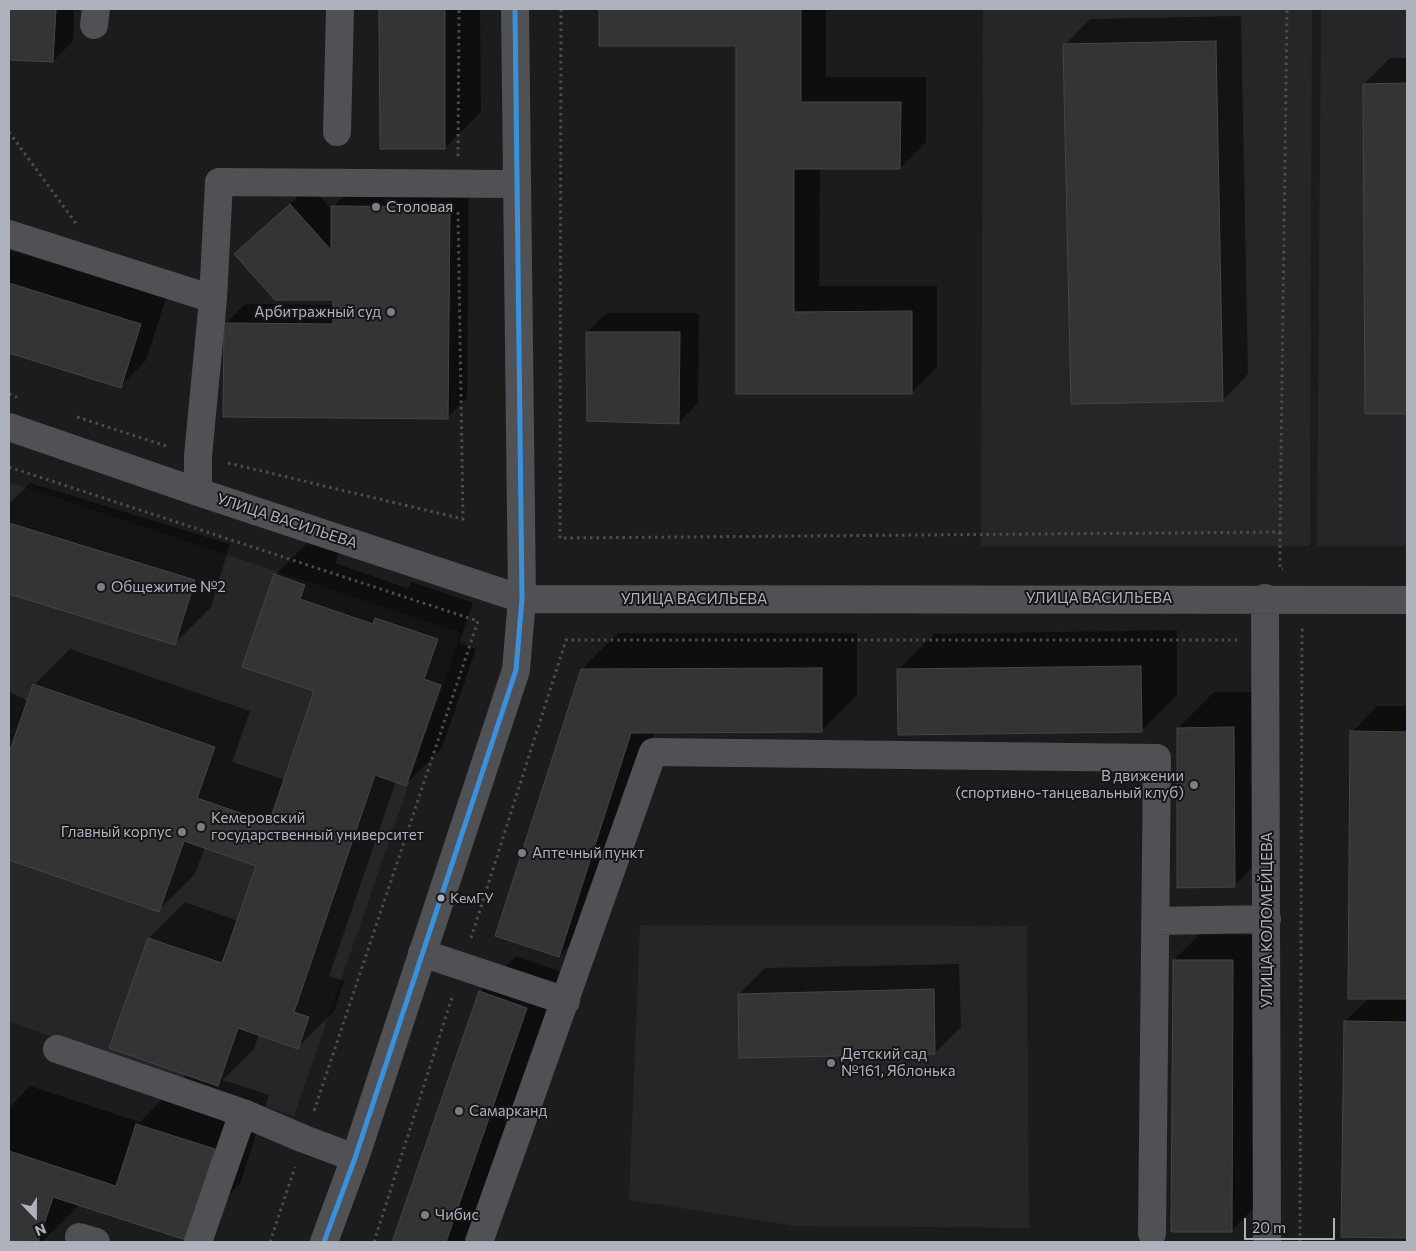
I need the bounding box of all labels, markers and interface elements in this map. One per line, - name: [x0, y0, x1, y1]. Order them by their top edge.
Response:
- place label: Столовая: [386, 198, 453, 216]
- marker: Столовая: [370, 201, 382, 213]
- place label: Арбитражный суд: [254, 303, 381, 321]
- marker: Арбитражный суд: [385, 306, 397, 318]
- street label: УЛИЦА ВАСИЛЬЕВА: [214, 490, 360, 552]
- place label: Общежитие №2: [111, 578, 226, 596]
- marker: Общежитие №2: [95, 581, 107, 593]
- street label: УЛИЦА ВАСИЛЬЕВА: [1026, 589, 1172, 607]
- street label: УЛИЦА ВАСИЛЬЕВА: [621, 590, 767, 608]
- place label: В движении (спортивно-танцевальный клуб): [955, 767, 1184, 802]
- marker: В движении (спортивно-танцевальный клуб): [1188, 779, 1200, 791]
- place label: Кемеровский государственный университет: [211, 809, 424, 844]
- marker: Кемеровский государственный университет: [195, 821, 207, 833]
- place label: Главный корпус: [61, 823, 172, 841]
- marker: Главный корпус: [176, 826, 188, 838]
- street label: УЛИЦА КОЛОМЕЙЦЕВА: [1258, 832, 1276, 1008]
- place label: Аптечный пункт: [532, 844, 645, 862]
- marker: Аптечный пункт: [516, 847, 528, 859]
- place label: КемГУ: [450, 890, 494, 906]
- marker: КемГУ: [436, 893, 446, 903]
- place label: Детский сад №161, Яблонька: [841, 1045, 956, 1080]
- marker: Детский сад №161, Яблонька: [825, 1057, 837, 1069]
- place label: Самарканд: [469, 1102, 547, 1120]
- marker: Самарканд: [453, 1105, 465, 1117]
- north arrow: [10, 1191, 60, 1241]
- place label: Чибис: [435, 1206, 479, 1224]
- scale bar: [1246, 1208, 1337, 1240]
- marker: Чибис: [419, 1209, 431, 1221]
- text: 20 m: [1252, 1218, 1286, 1236]
- text: N: [33, 1221, 49, 1240]

